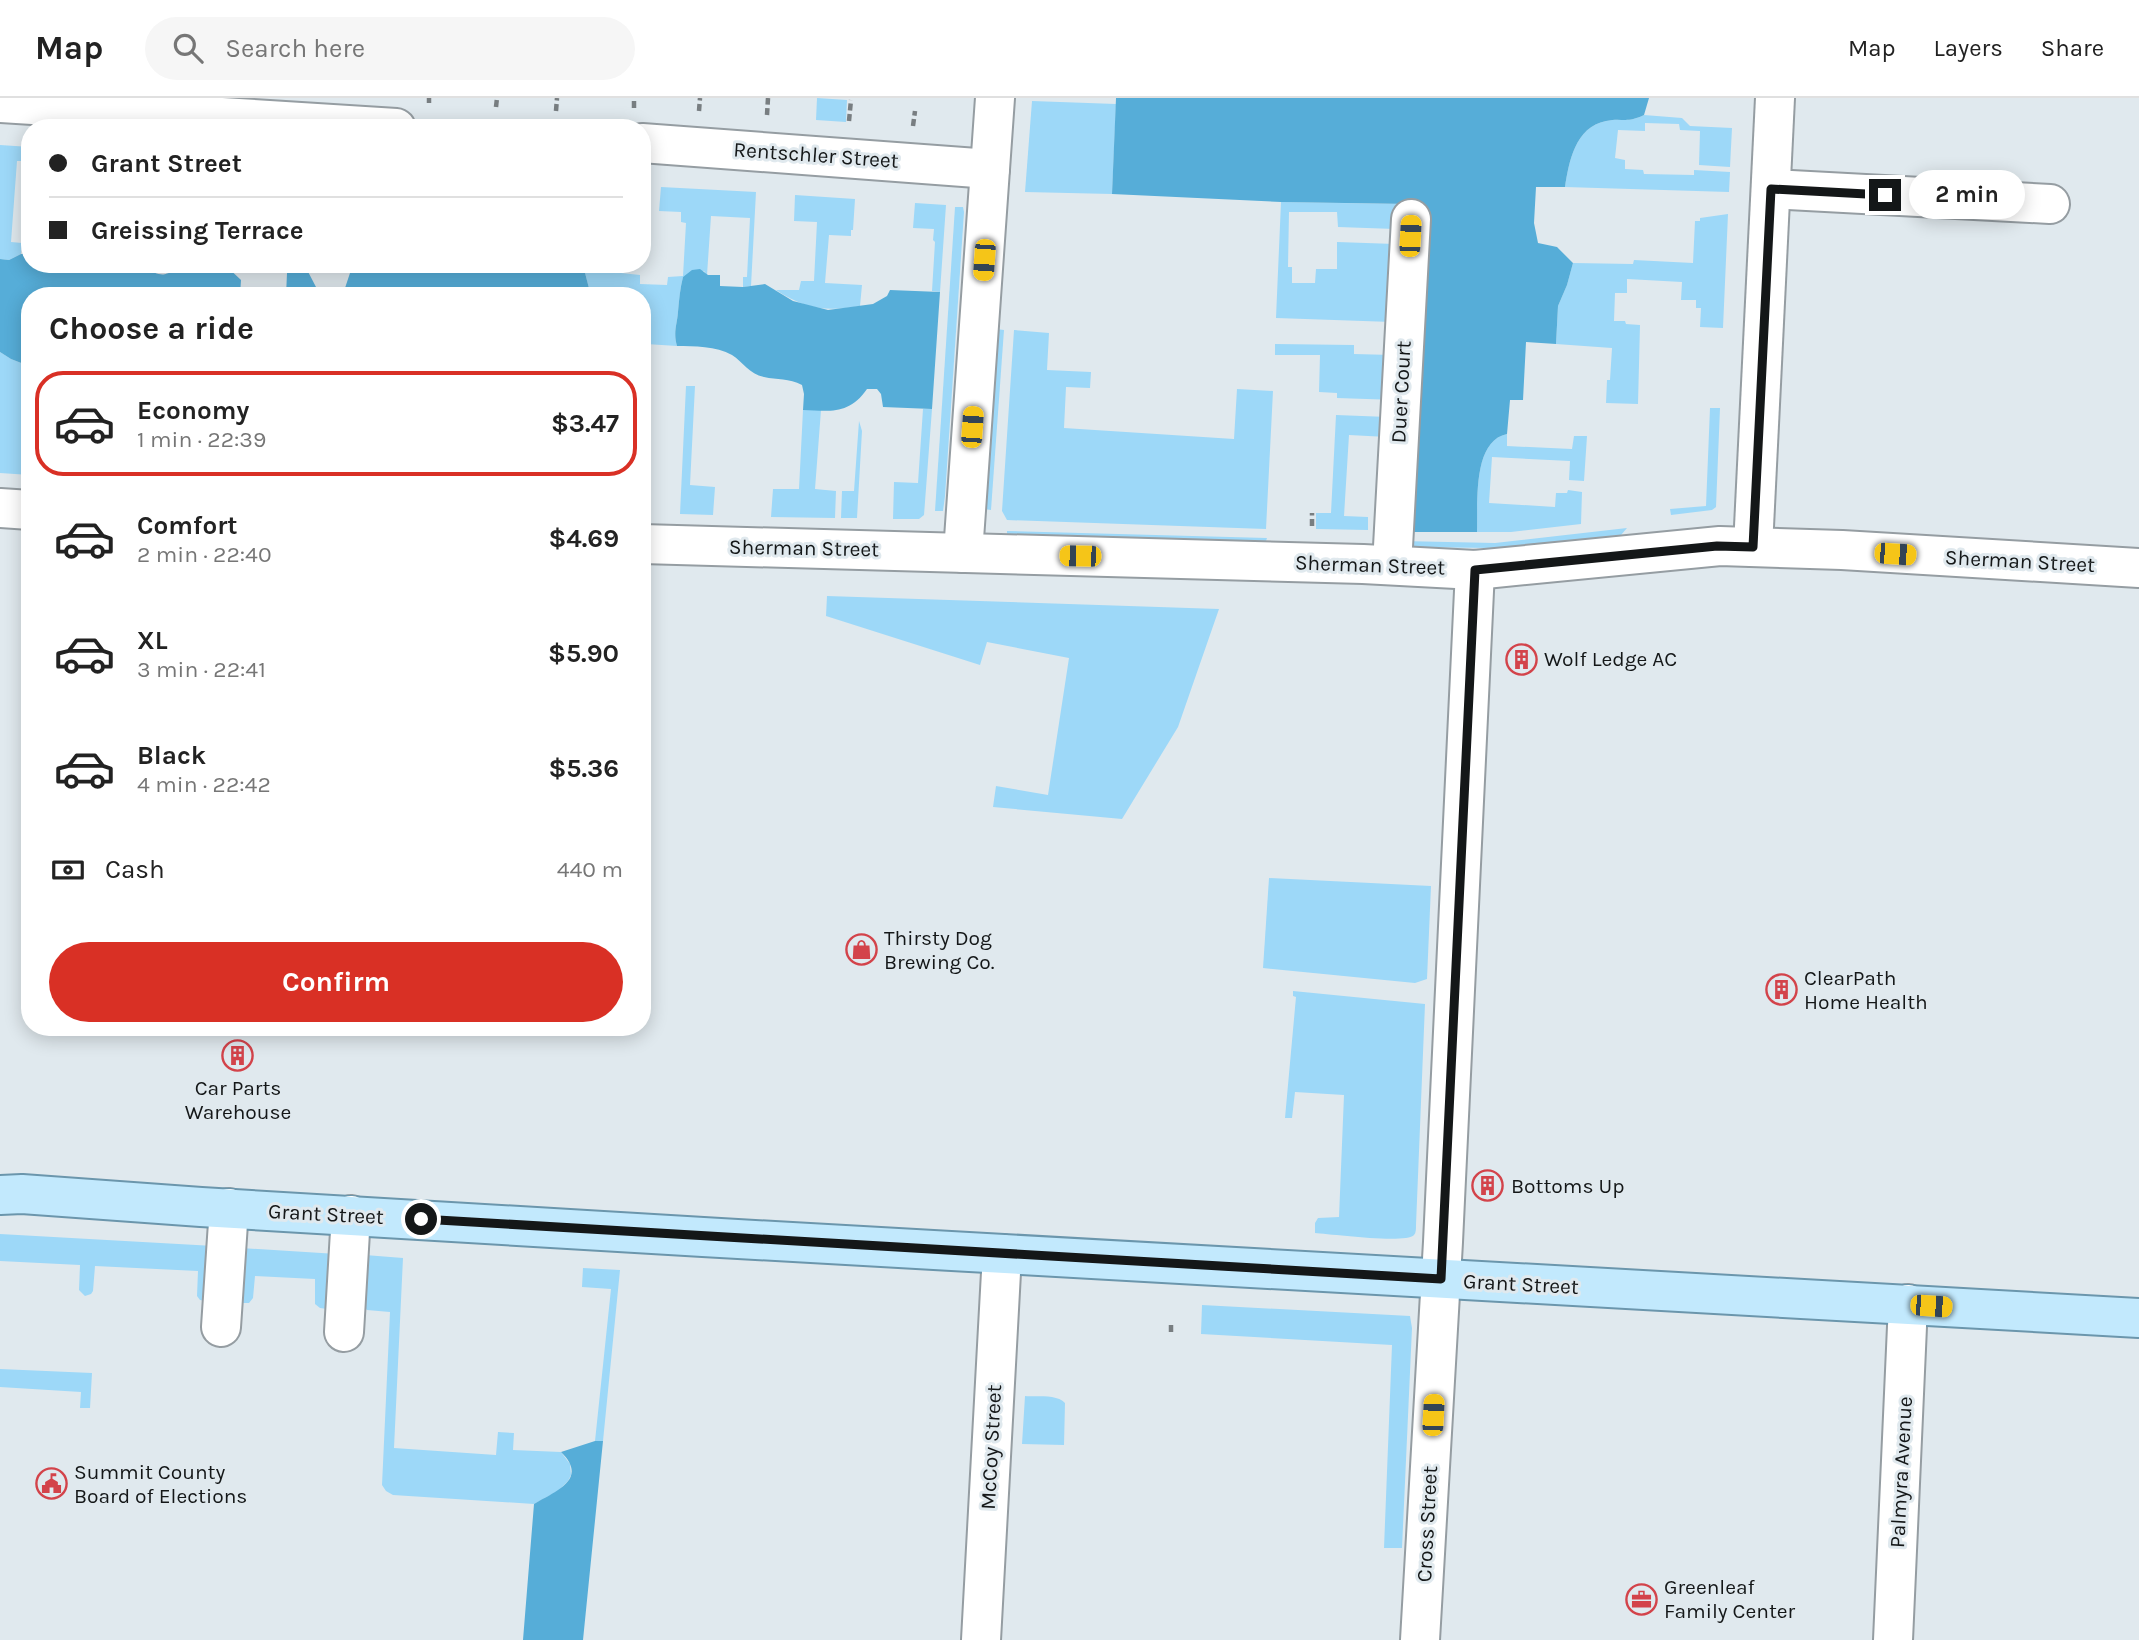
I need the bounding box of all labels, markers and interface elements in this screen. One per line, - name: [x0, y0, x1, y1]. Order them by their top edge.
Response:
- search box: [145, 17, 635, 80]
- text: Map: [35, 29, 103, 67]
- icon: search: [169, 29, 207, 67]
- text: Search here: [225, 33, 365, 64]
- text: Map: [1848, 34, 1896, 62]
- text: Layers: [1934, 34, 2003, 62]
- text: Share: [2041, 34, 2104, 62]
- street label: Rentschler Street: [733, 137, 900, 173]
- text: Grant Street: [91, 148, 242, 179]
- callout: 2 min: [1910, 170, 2025, 220]
- route end: [1869, 179, 1901, 211]
- text: 2 min: [1935, 181, 1999, 208]
- car: [1399, 214, 1422, 258]
- text: Greissing Terrace: [91, 215, 304, 246]
- car: [973, 238, 996, 282]
- text: Choose a ride: [49, 310, 254, 347]
- street label: Duer Court: [1386, 340, 1416, 444]
- icon: car: [53, 392, 116, 455]
- text: Economy: [137, 395, 249, 426]
- car: [961, 405, 984, 449]
- text: $3.47: [551, 408, 619, 439]
- text: 1 min · 22:39: [137, 426, 266, 453]
- icon: car: [53, 507, 116, 570]
- text: Comfort: [137, 510, 238, 541]
- text: $4.69: [548, 523, 619, 554]
- street label: Sherman Street: [729, 535, 879, 561]
- text: 2 min · 22:40: [137, 541, 272, 568]
- car: [1874, 542, 1917, 566]
- car: [1059, 545, 1102, 567]
- street label: Sherman Street: [1944, 545, 2096, 577]
- street label: Sherman Street: [1294, 550, 1446, 580]
- icon: car: [53, 622, 116, 685]
- text: XL: [137, 625, 168, 656]
- text: $5.90: [548, 638, 619, 669]
- building icon: Wolf Ledge AC: [1504, 642, 1538, 676]
- place label: Wolf Ledge AC: [1544, 647, 1677, 671]
- text: 3 min · 22:41: [137, 656, 266, 683]
- icon: car: [53, 737, 116, 800]
- text: Black: [137, 740, 206, 771]
- text: $5.36: [548, 753, 619, 784]
- text: 4 min · 22:42: [137, 771, 271, 798]
- icon: cash: [49, 851, 87, 889]
- text: Cash: [105, 854, 165, 885]
- text: 440 m: [557, 856, 623, 883]
- place label: Thirsty Dog Brewing Co.: [884, 926, 995, 974]
- shop icon: Thirsty Dog Brewing Co.: [844, 933, 878, 967]
- button: Confirm: [49, 942, 623, 1022]
- place label: ClearPath Home Health: [1804, 966, 1928, 1014]
- building icon: ClearPath Home Health: [1764, 973, 1798, 1007]
- building icon: Car Parts Warehouse: [221, 1039, 255, 1073]
- place label: Car Parts Warehouse: [185, 1076, 291, 1124]
- building icon: Bottoms Up: [1471, 1169, 1505, 1203]
- place label: Bottoms Up: [1511, 1174, 1624, 1198]
- street label: Grant Street: [268, 1199, 385, 1229]
- route start: [405, 1203, 437, 1235]
- street label: Grant Street: [1463, 1269, 1580, 1299]
- car: [1910, 1294, 1953, 1318]
- street label: McCoy Street: [976, 1384, 1006, 1510]
- car: [1422, 1393, 1445, 1437]
- street label: Palmyra Avenue: [1885, 1396, 1917, 1548]
- place label: Summit County Board of Elections: [74, 1460, 247, 1508]
- street label: Cross Street: [1412, 1465, 1442, 1583]
- public building icon: Summit County Board of Elections: [34, 1467, 68, 1501]
- place label: Greenleaf Family Center: [1664, 1575, 1796, 1623]
- office icon: Greenleaf Family Center: [1624, 1582, 1658, 1616]

